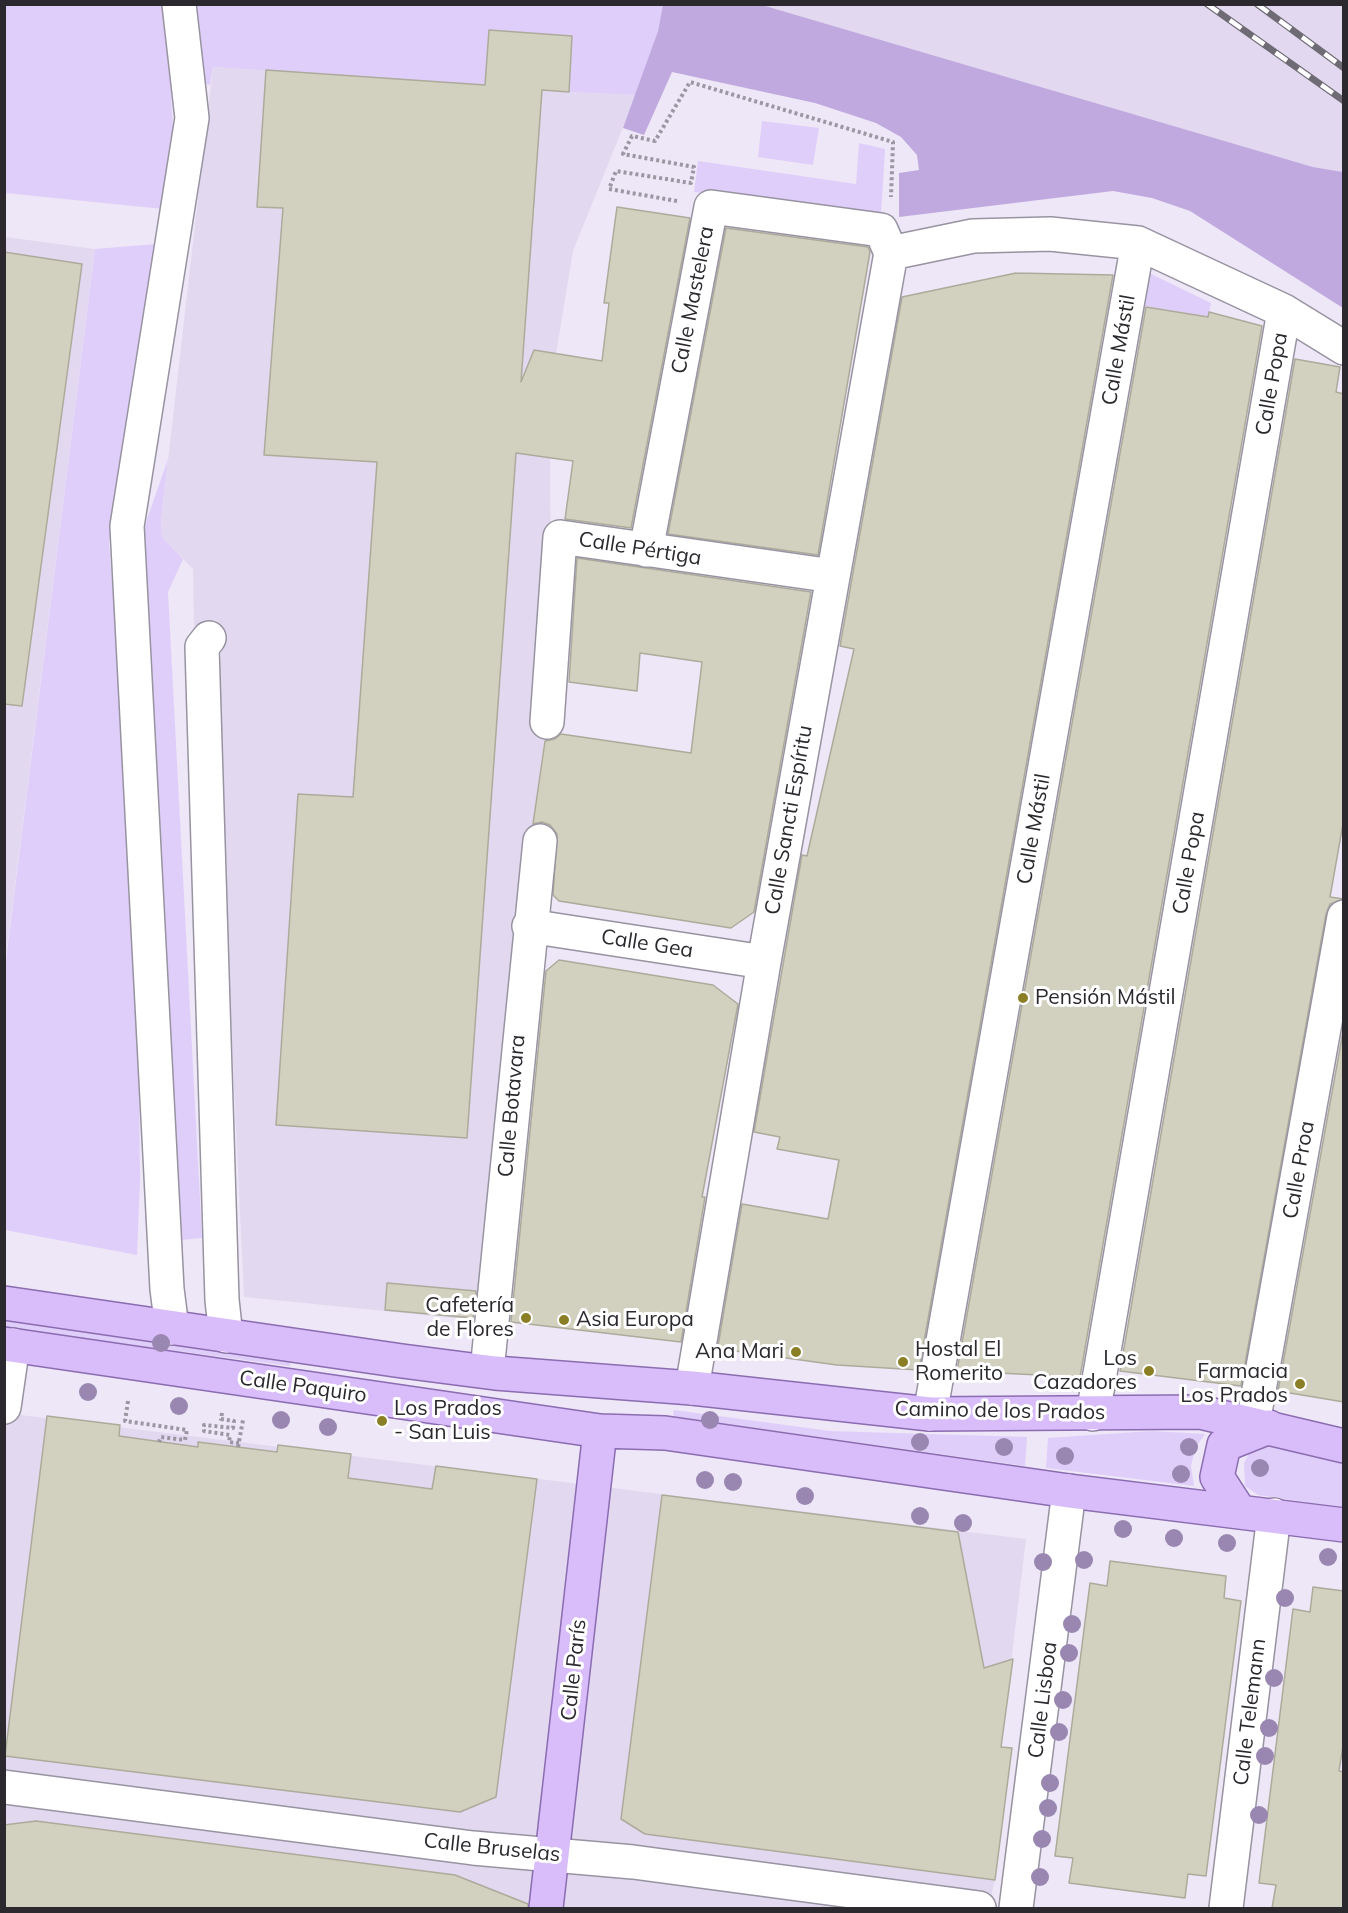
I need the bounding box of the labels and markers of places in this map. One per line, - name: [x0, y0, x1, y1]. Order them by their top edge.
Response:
- place label: Pensión Mástil: [1035, 985, 1175, 1011]
- marker: Pensión Mástil: [1016, 991, 1030, 1005]
- place label: Cafetería de Flores: [425, 1293, 514, 1343]
- place label: Asia Europa: [576, 1307, 694, 1333]
- marker: Cafetería de Flores: [519, 1311, 533, 1325]
- marker: Asia Europa: [557, 1313, 571, 1327]
- place label: Hostal El Romerito: [915, 1337, 1003, 1387]
- place label: Ana Mari: [695, 1339, 784, 1365]
- marker: Ana Mari: [789, 1345, 803, 1359]
- place label: Los Cazadores: [1033, 1346, 1137, 1396]
- marker: Hostal El Romerito: [896, 1355, 910, 1369]
- place label: Farmacia Los Prados: [1180, 1359, 1288, 1409]
- marker: Los Cazadores: [1142, 1364, 1156, 1378]
- marker: Farmacia Los Prados: [1293, 1377, 1307, 1391]
- place label: Los Prados - San Luis: [394, 1396, 502, 1446]
- marker: Los Prados - San Luis: [375, 1414, 389, 1428]

